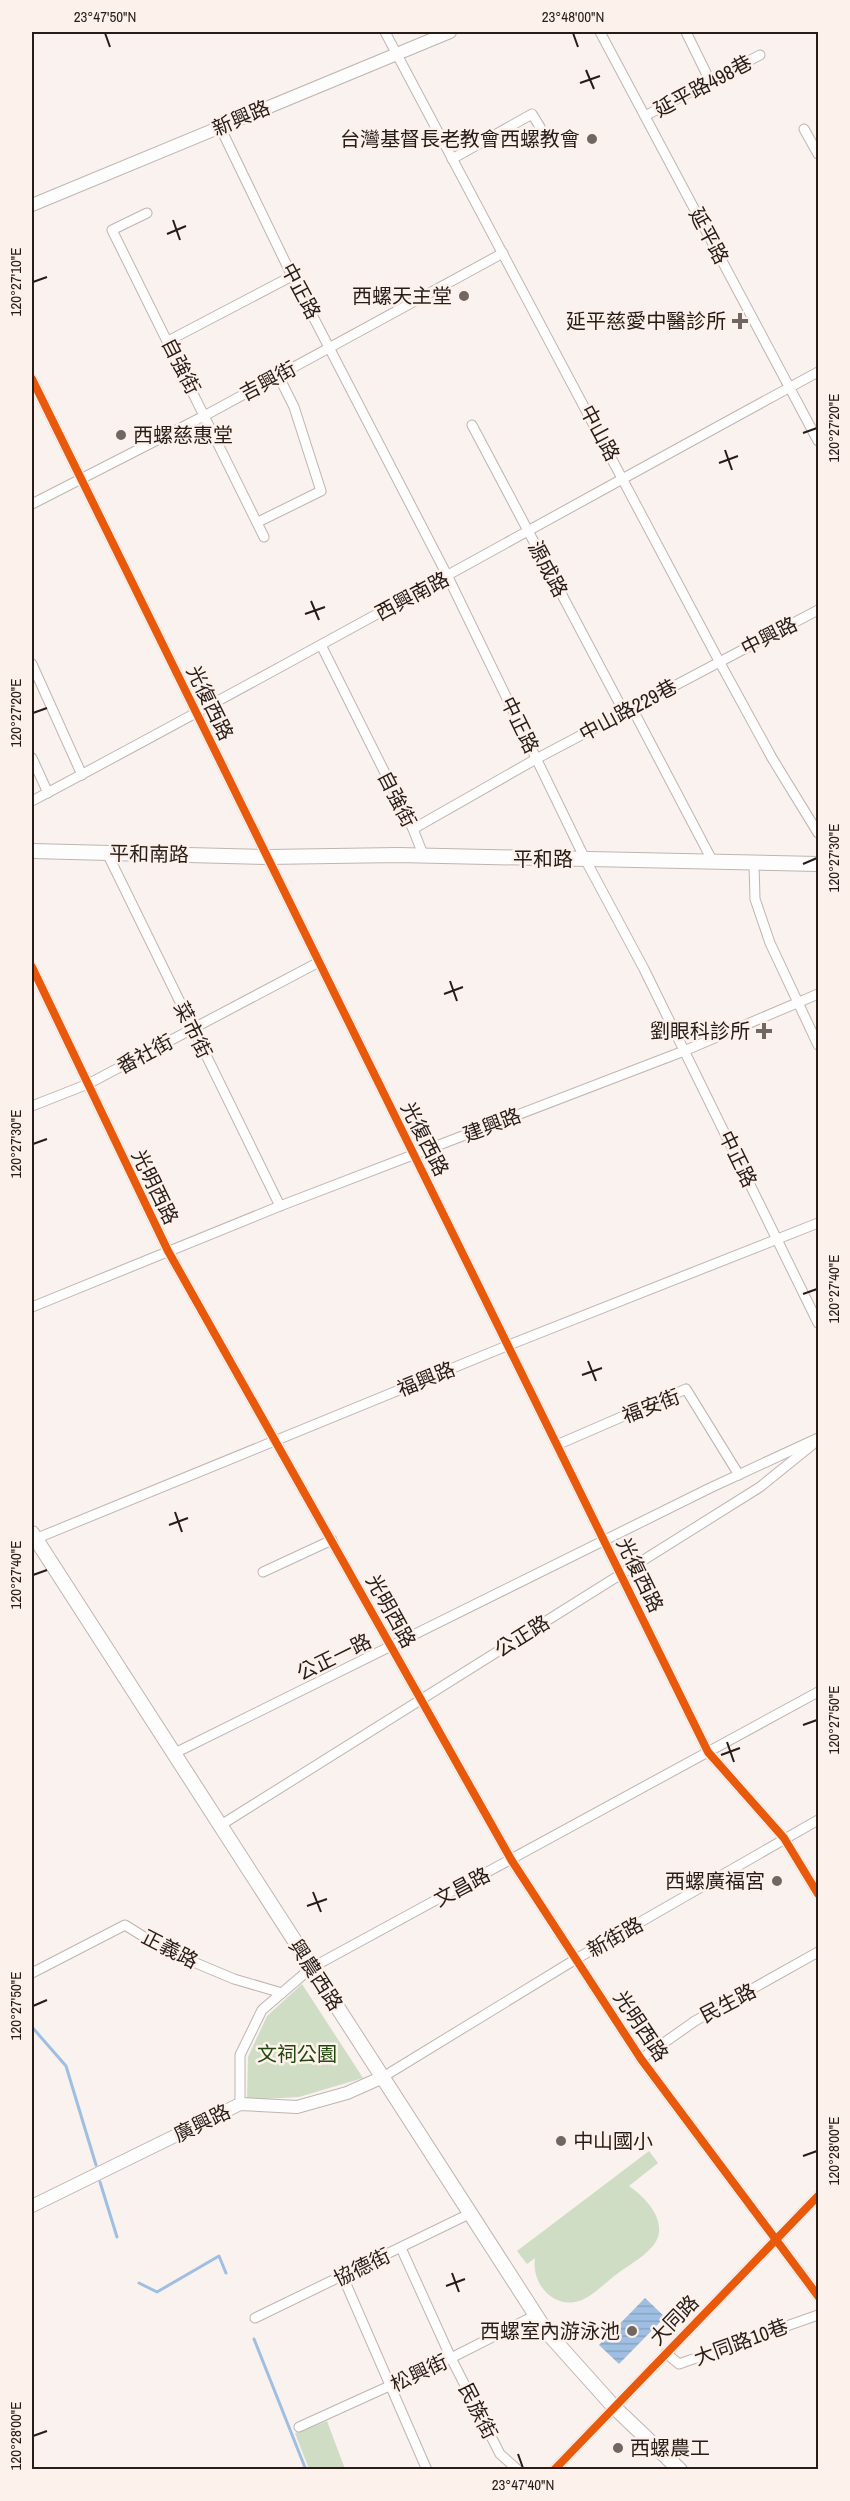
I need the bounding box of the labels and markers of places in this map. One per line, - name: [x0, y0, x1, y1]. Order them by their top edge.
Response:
- place label: 台灣基督長老教會西螺教會: [340, 125, 580, 152]
- marker: 台灣基督長老教會西螺教會: [585, 132, 599, 146]
- place label: 西螺天主堂: [352, 282, 452, 309]
- marker: 西螺天主堂: [457, 289, 471, 303]
- place label: 延平慈愛中醫診所: [566, 307, 726, 334]
- marker: 延平慈愛中醫診所: [731, 312, 749, 330]
- place label: 西螺慈惠堂: [133, 421, 233, 448]
- marker: 西螺慈惠堂: [114, 428, 128, 442]
- place label: 劉眼科診所: [650, 1017, 750, 1044]
- marker: 劉眼科診所: [755, 1022, 773, 1040]
- place label: 西螺廣福宮: [665, 1867, 765, 1894]
- marker: 西螺廣福宮: [770, 1874, 784, 1888]
- place label: 中山國小: [573, 2127, 653, 2154]
- marker: 中山國小: [554, 2134, 568, 2148]
- place label: 西螺室內游泳池: [480, 2317, 620, 2344]
- marker: 西螺室內游泳池: [625, 2324, 639, 2338]
- place label: 西螺農工: [630, 2434, 710, 2461]
- marker: 西螺農工: [611, 2441, 625, 2455]

